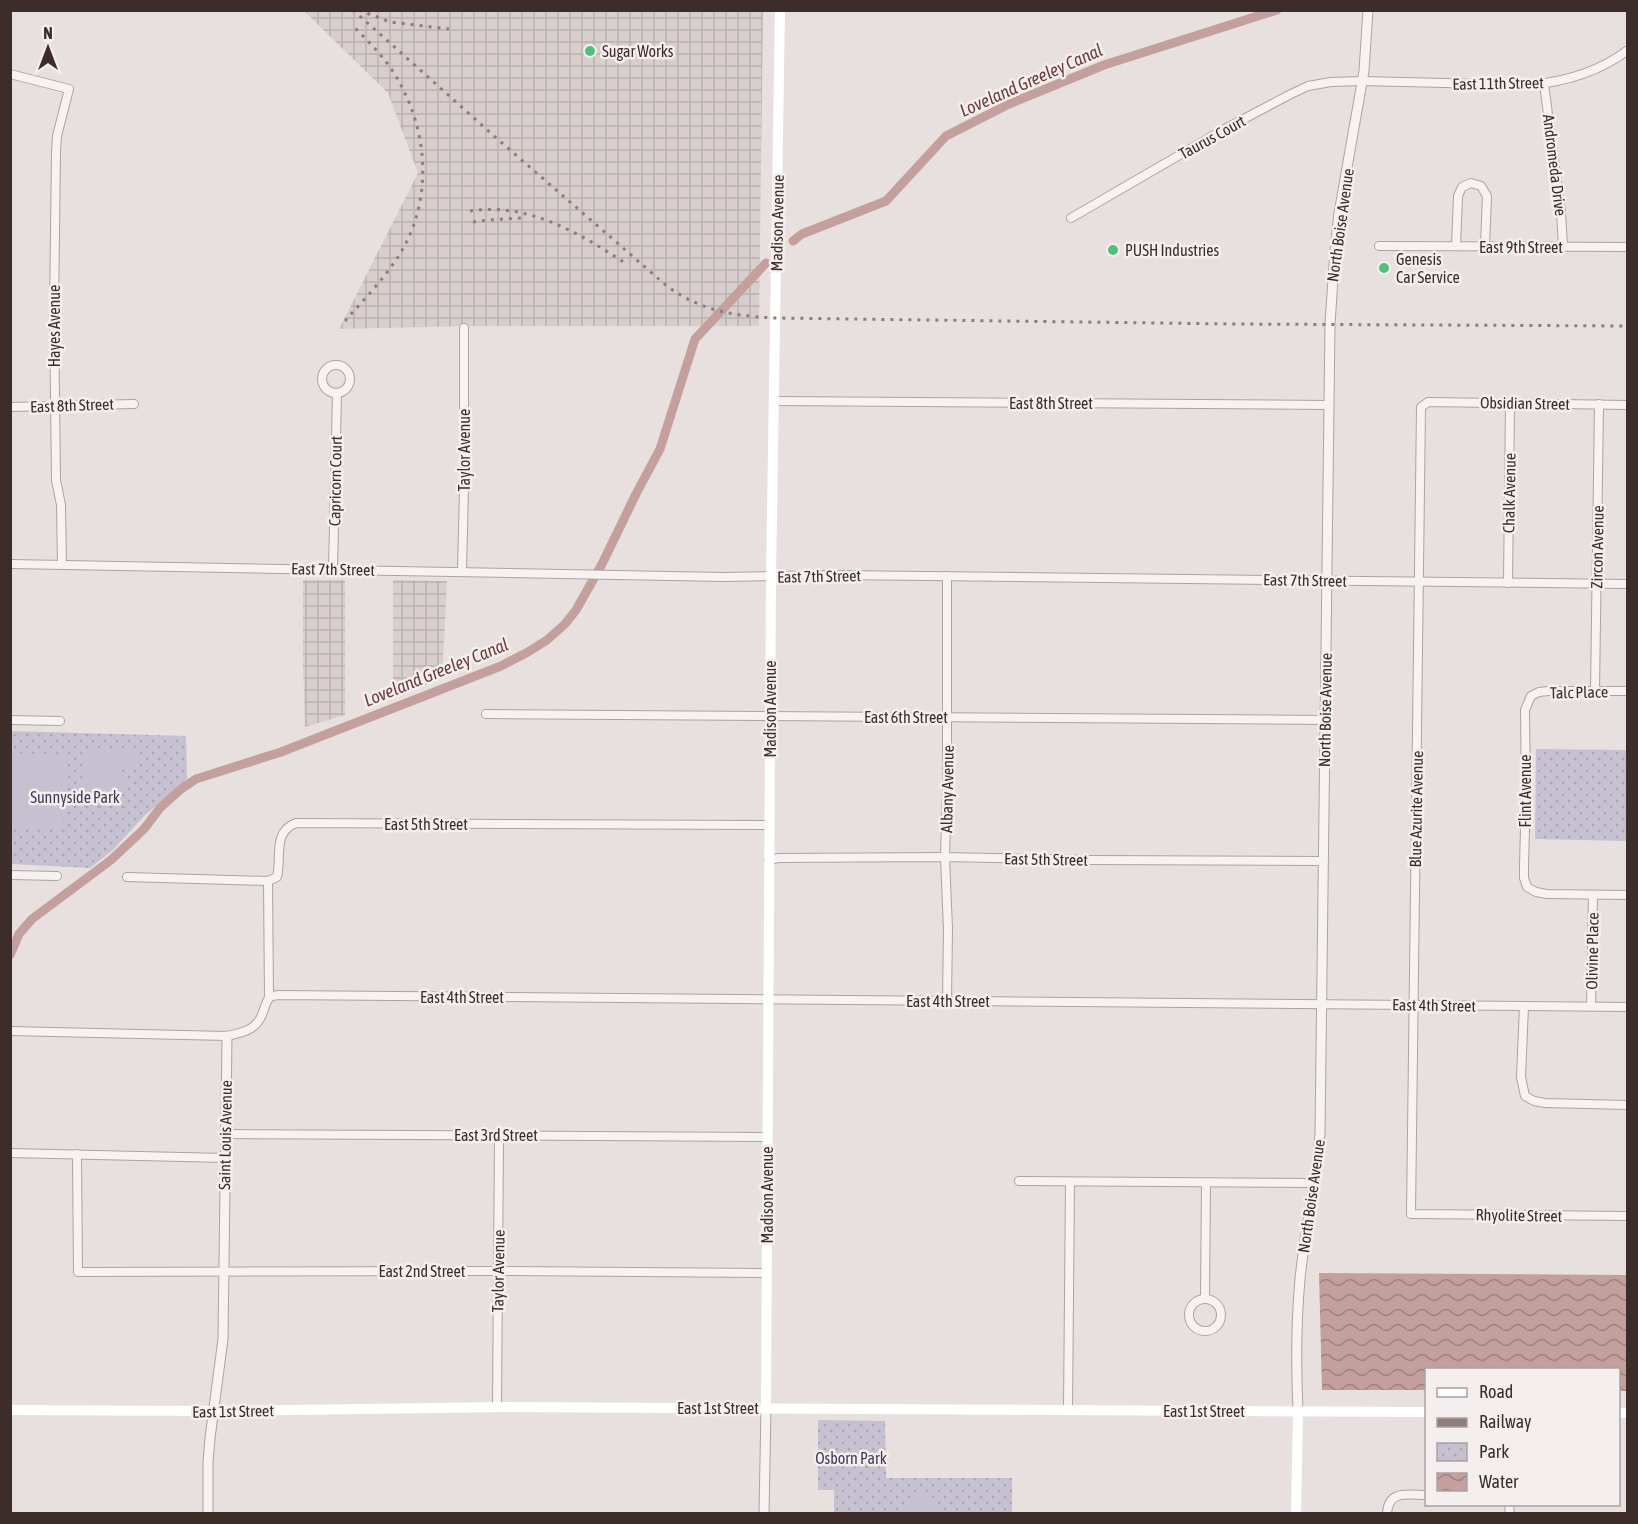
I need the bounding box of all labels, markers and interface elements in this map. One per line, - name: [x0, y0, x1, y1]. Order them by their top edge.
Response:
- north arrow: [18, 18, 78, 78]
- text: N: [43, 24, 53, 42]
- water label: Loveland Greeley Canal: [956, 39, 1106, 121]
- place label: Sugar Works: [602, 42, 674, 61]
- marker: Sugar Works: [583, 44, 597, 58]
- street label: East 11th Street: [1452, 73, 1544, 93]
- street label: Taurus Court: [1176, 111, 1249, 163]
- street label: Andromeda Drive: [1540, 113, 1570, 217]
- street label: North Boise Avenue: [1323, 167, 1357, 283]
- street label: Madison Avenue: [767, 174, 787, 272]
- street label: East 9th Street: [1479, 238, 1563, 256]
- place label: PUSH Industries: [1125, 241, 1220, 259]
- marker: PUSH Industries: [1106, 243, 1120, 257]
- place label: Genesis Car Service: [1396, 250, 1460, 286]
- marker: Genesis Car Service: [1377, 261, 1391, 275]
- street label: Hayes Avenue: [45, 285, 64, 367]
- street label: Obsidian Street: [1480, 393, 1571, 413]
- street label: East 8th Street: [1009, 394, 1093, 412]
- street label: East 8th Street: [30, 395, 115, 415]
- street label: Taylor Avenue: [455, 409, 474, 491]
- street label: Capricorn Court: [325, 435, 346, 526]
- street label: Chalk Avenue: [1499, 453, 1519, 533]
- street label: Zircon Avenue: [1587, 505, 1607, 589]
- street label: East 7th Street: [291, 559, 375, 579]
- street label: East 7th Street: [777, 566, 861, 586]
- street label: East 7th Street: [1263, 570, 1347, 590]
- water label: Loveland Greeley Canal: [361, 633, 511, 711]
- street label: North Boise Avenue: [1315, 653, 1335, 767]
- street label: Madison Avenue: [761, 661, 779, 757]
- street label: Talc Place: [1550, 682, 1608, 702]
- street label: East 6th Street: [864, 708, 948, 726]
- street label: Albany Avenue: [937, 745, 958, 833]
- street label: Blue Azurite Avenue: [1406, 750, 1426, 868]
- street label: Flint Avenue: [1516, 754, 1534, 828]
- park label: Sunnyside Park: [30, 788, 120, 807]
- street label: East 5th Street: [384, 815, 468, 833]
- street label: East 5th Street: [1004, 849, 1088, 869]
- street label: Olivine Place: [1582, 912, 1602, 990]
- street label: East 4th Street: [420, 988, 504, 1006]
- street label: East 4th Street: [906, 992, 990, 1010]
- street label: East 4th Street: [1392, 995, 1476, 1015]
- street label: Saint Louis Avenue: [215, 1080, 235, 1190]
- street label: East 3rd Street: [454, 1126, 538, 1144]
- street label: North Boise Avenue: [1294, 1138, 1328, 1254]
- street label: Madison Avenue: [758, 1147, 776, 1243]
- street label: Rhyolite Street: [1476, 1205, 1563, 1226]
- street label: Taylor Avenue: [488, 1229, 509, 1313]
- street label: East 2nd Street: [379, 1262, 466, 1280]
- legend: [1425, 1368, 1620, 1506]
- text: Road: [1479, 1381, 1513, 1402]
- street label: East 1st Street: [677, 1399, 759, 1417]
- street label: East 1st Street: [192, 1401, 274, 1421]
- street label: East 1st Street: [1163, 1402, 1245, 1420]
- text: Railway: [1479, 1411, 1531, 1432]
- text: Park: [1479, 1441, 1509, 1462]
- park label: Osborn Park: [815, 1449, 887, 1467]
- text: Water: [1479, 1471, 1519, 1492]

